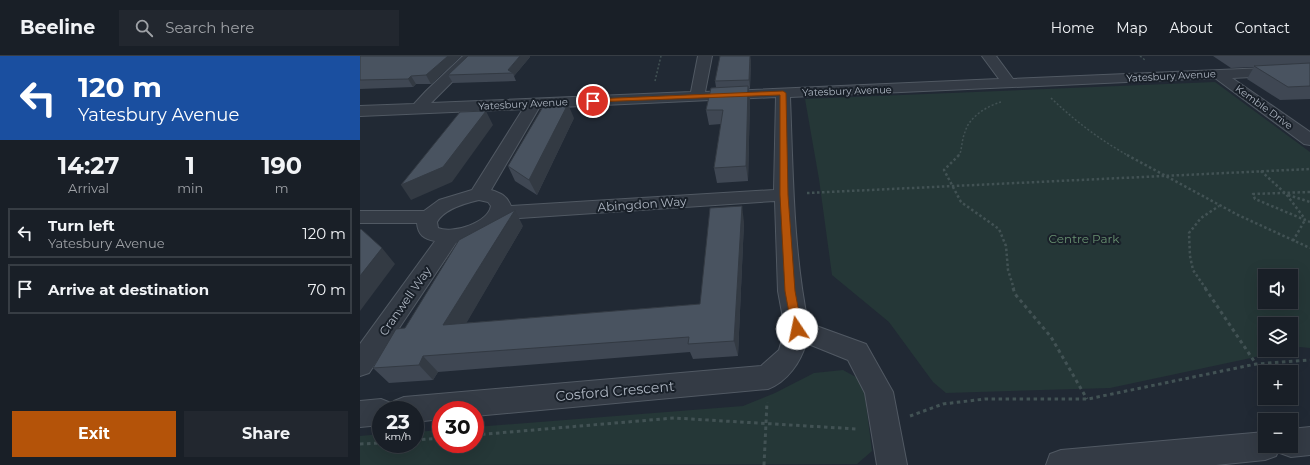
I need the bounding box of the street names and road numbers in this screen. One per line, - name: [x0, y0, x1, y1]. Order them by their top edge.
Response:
- street label: Yatesbury Avenue: [1126, 67, 1216, 85]
- street label: Kemble Drive: [1233, 82, 1295, 132]
- street label: Yatesbury Avenue: [802, 83, 892, 99]
- street label: Yatesbury Avenue: [478, 95, 568, 113]
- street label: Abingdon Way: [597, 193, 688, 215]
- street label: Cranwell Way: [376, 263, 435, 339]
- street label: Cosford Crescent: [555, 377, 675, 405]

